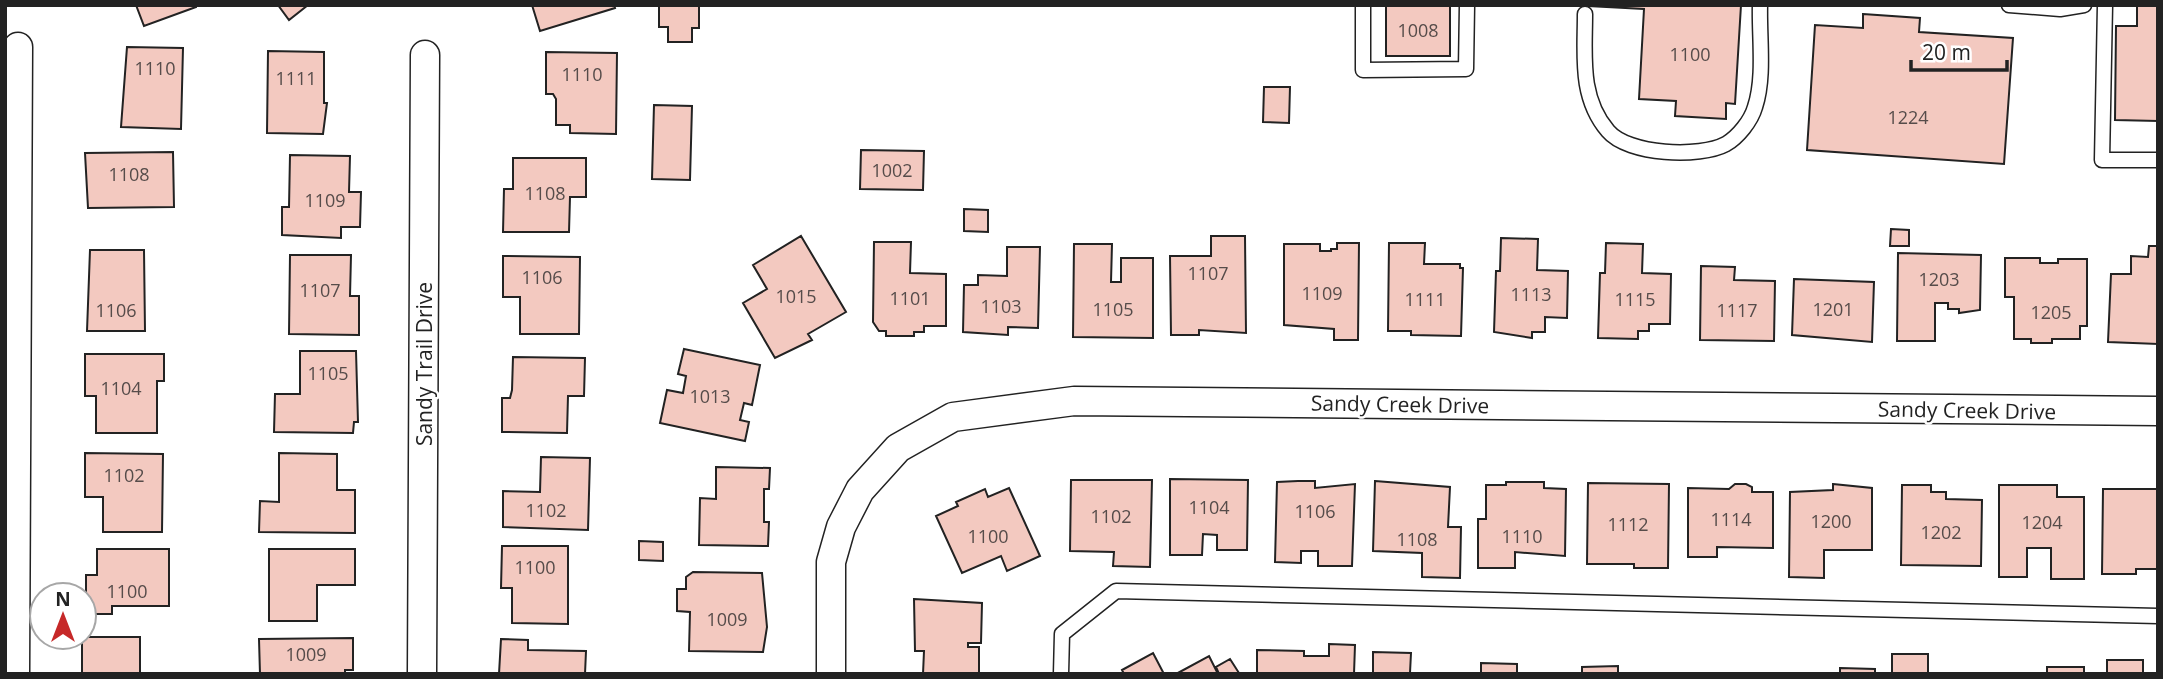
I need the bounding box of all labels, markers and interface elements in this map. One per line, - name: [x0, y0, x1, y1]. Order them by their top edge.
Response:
- house number: 1008: [1397, 18, 1439, 42]
- scale bar: [1911, 28, 2007, 72]
- text: 20 m: [1922, 38, 1971, 66]
- house number: 1100: [1669, 42, 1711, 66]
- house number: 1110: [134, 56, 176, 80]
- house number: 1110: [561, 62, 603, 86]
- house number: 1111: [275, 66, 317, 90]
- house number: 1224: [1887, 105, 1929, 129]
- house number: 1002: [871, 158, 913, 182]
- house number: 1108: [108, 162, 150, 186]
- house number: 1108: [524, 181, 566, 205]
- house number: 1109: [304, 188, 346, 212]
- house number: 1107: [1187, 261, 1229, 285]
- house number: 1106: [521, 265, 563, 289]
- house number: 1203: [1918, 267, 1960, 291]
- house number: 1107: [299, 278, 341, 302]
- house number: 1109: [1301, 281, 1343, 305]
- street label: Sandy Trail Drive: [410, 282, 438, 446]
- house number: 1113: [1510, 282, 1552, 306]
- house number: 1015: [775, 284, 817, 308]
- house number: 1101: [889, 286, 931, 310]
- house number: 1111: [1404, 287, 1446, 311]
- house number: 1115: [1614, 287, 1656, 311]
- house number: 1103: [980, 294, 1022, 318]
- house number: 1105: [1092, 297, 1134, 321]
- house number: 1201: [1812, 297, 1854, 321]
- house number: 1106: [95, 298, 137, 322]
- house number: 1117: [1716, 298, 1758, 322]
- house number: 1205: [2030, 300, 2072, 324]
- house number: 1105: [307, 361, 349, 385]
- house number: 1104: [100, 376, 142, 400]
- house number: 1013: [689, 384, 731, 408]
- street label: Sandy Creek Drive: [1311, 388, 1489, 420]
- street label: Sandy Creek Drive: [1878, 394, 2056, 426]
- house number: 1102: [103, 463, 145, 487]
- house number: 1104: [1188, 495, 1230, 519]
- house number: 1102: [525, 498, 567, 522]
- house number: 1106: [1294, 499, 1336, 523]
- house number: 1102: [1090, 504, 1132, 528]
- house number: 1114: [1710, 507, 1752, 531]
- house number: 1200: [1810, 509, 1852, 533]
- house number: 1204: [2021, 510, 2063, 534]
- house number: 1112: [1607, 512, 1649, 536]
- house number: 1202: [1920, 520, 1962, 544]
- house number: 1100: [967, 524, 1009, 548]
- house number: 1110: [1501, 524, 1543, 548]
- house number: 1108: [1396, 527, 1438, 551]
- house number: 1100: [514, 555, 556, 579]
- house number: 1100: [106, 579, 148, 603]
- north arrow: [28, 581, 98, 651]
- text: N: [55, 586, 71, 612]
- house number: 1009: [706, 607, 748, 631]
- house number: 1009: [285, 642, 327, 666]

